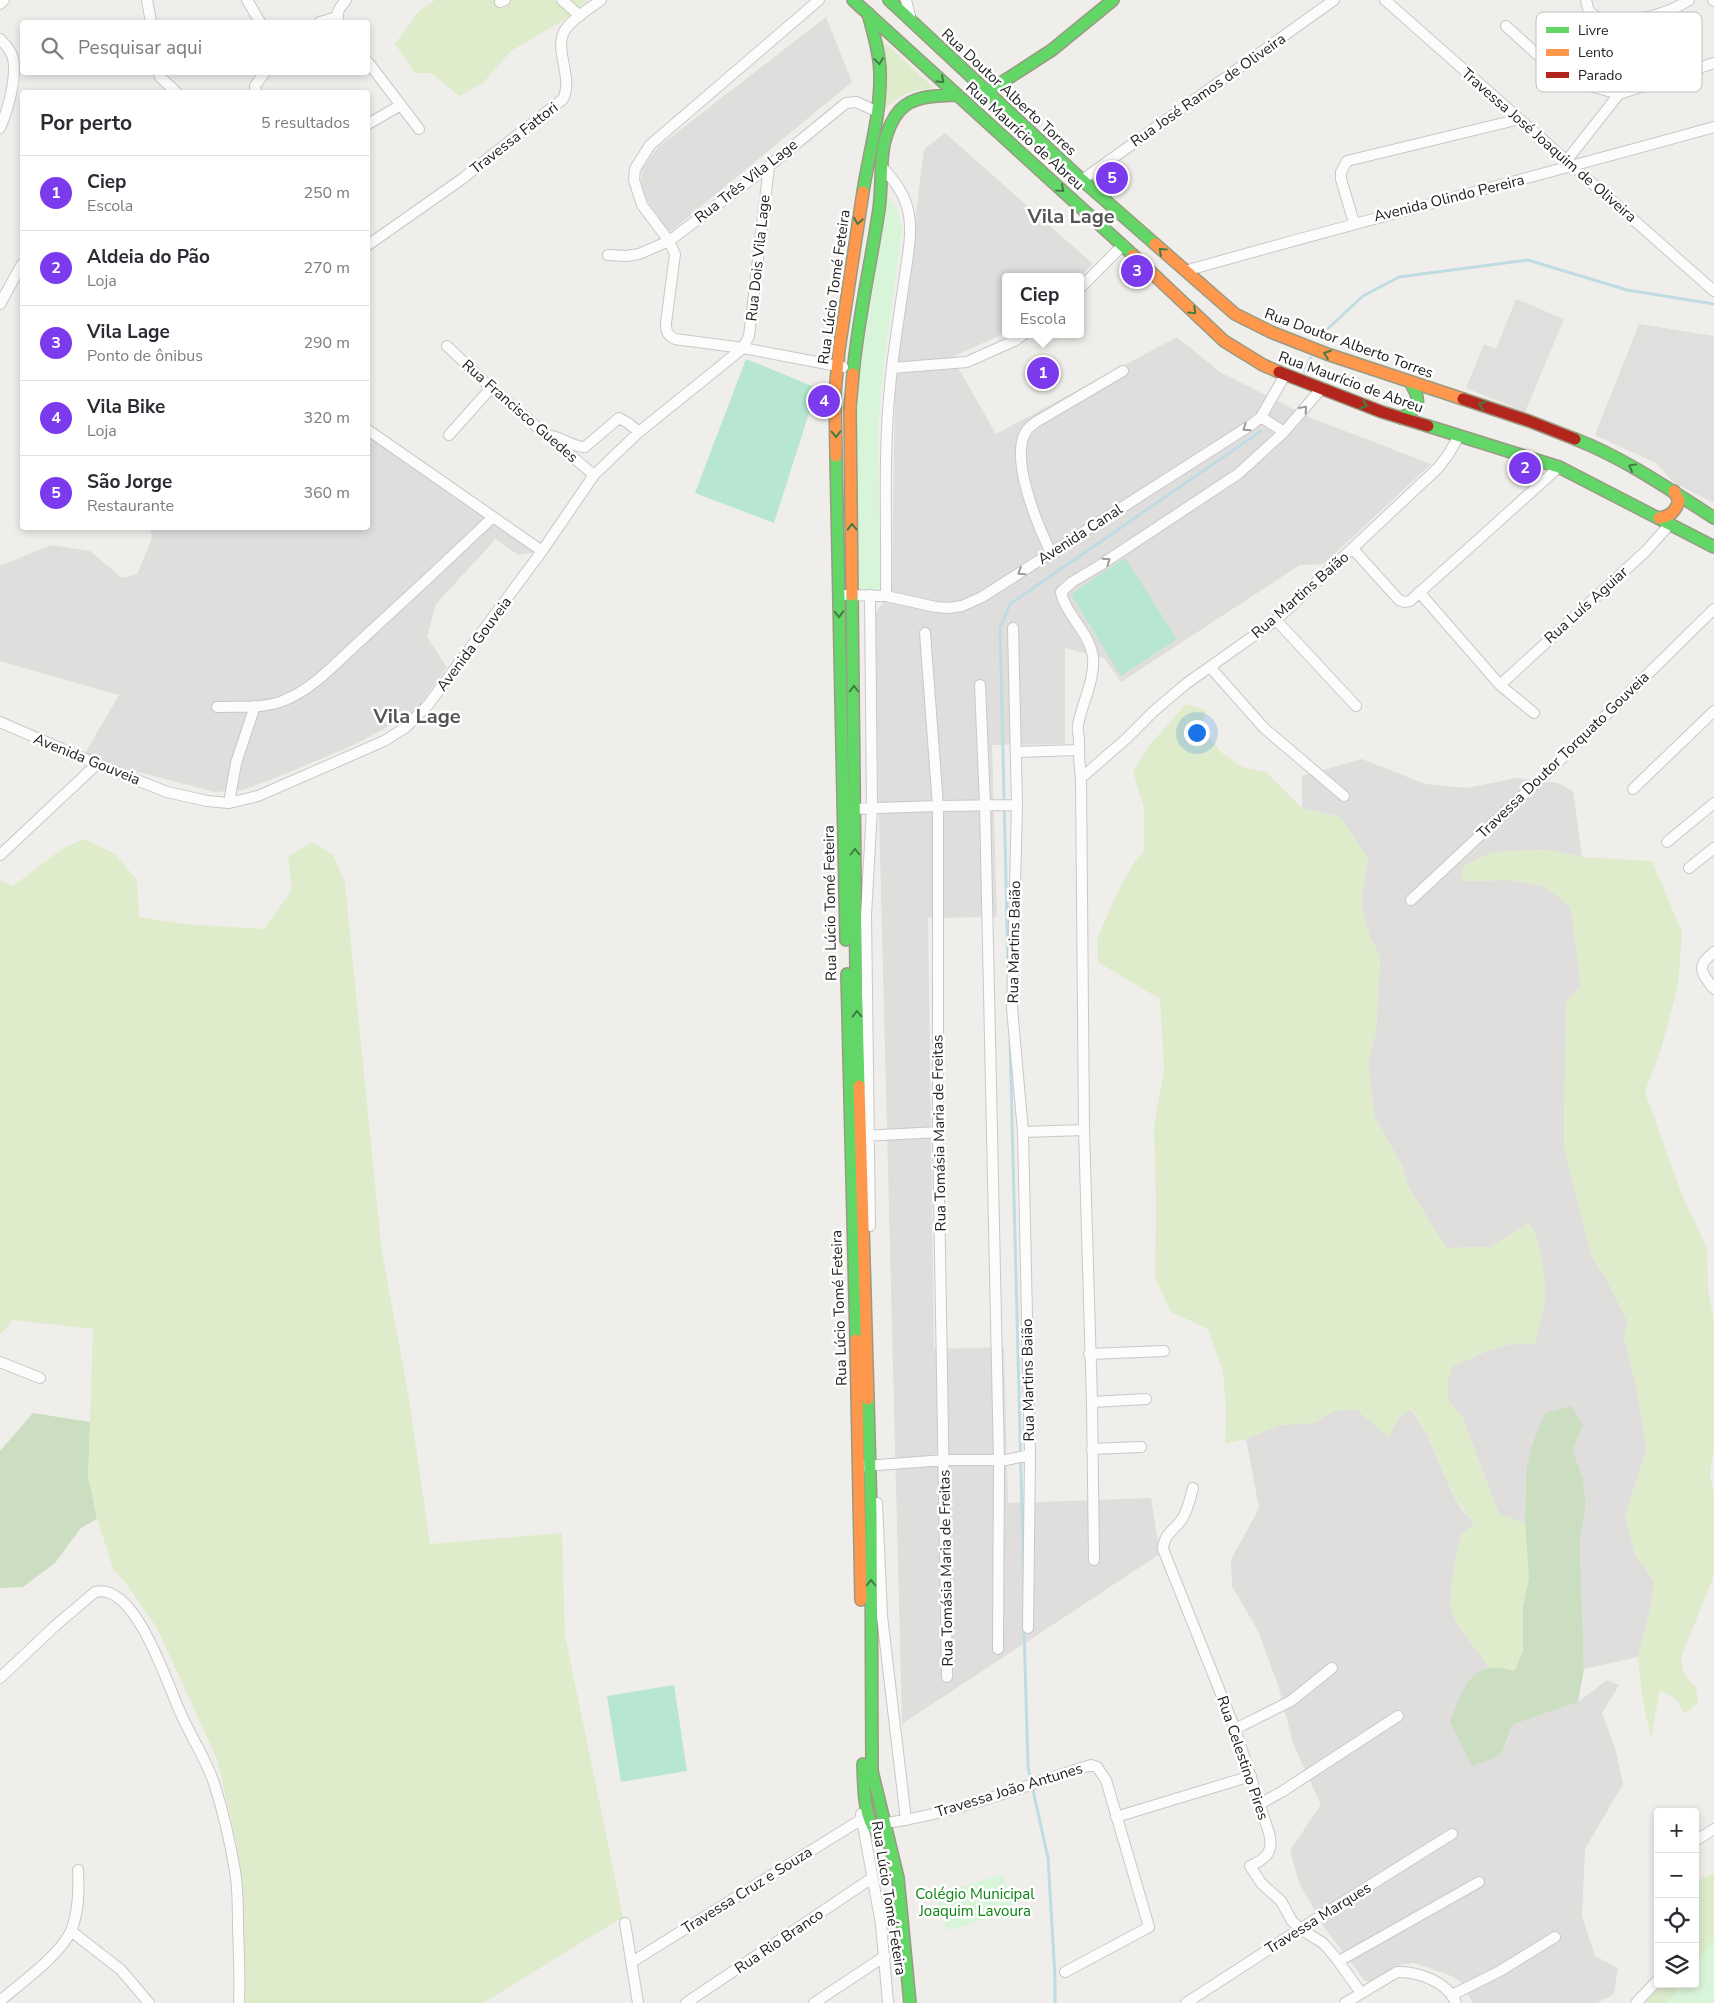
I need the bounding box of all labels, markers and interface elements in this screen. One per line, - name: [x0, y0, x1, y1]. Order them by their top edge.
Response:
- legend: [1536, 12, 1702, 92]
- search box: [20, 20, 370, 75]
- text: Livre: [1578, 21, 1608, 40]
- street label: Rua Doutor Alberto Torres: [937, 24, 1081, 160]
- street label: Rua José Ramos de Oliveira: [1126, 29, 1290, 151]
- icon: search: [38, 34, 66, 62]
- text: Pesquisar aqui: [78, 35, 202, 61]
- text: Lento: [1578, 43, 1614, 62]
- one-way arrow: [873, 57, 884, 65]
- street label: Travessa José Joaquim de Oliveira: [1457, 63, 1641, 227]
- text: Parado: [1578, 66, 1622, 85]
- one-way arrow: [935, 74, 944, 83]
- street label: Rua Maurício de Abreu: [962, 77, 1088, 195]
- street label: Travessa Fattori: [466, 97, 562, 179]
- text: Por perto: [40, 109, 132, 137]
- text: 5 resultados: [261, 112, 350, 134]
- street label: Rua Três Vila Lage: [690, 135, 802, 227]
- pin: 5: [1096, 159, 1128, 197]
- text: Ciep: [87, 169, 126, 195]
- street label: Avenida Olindo Pereira: [1372, 170, 1526, 226]
- text: 1: [51, 182, 61, 204]
- text: 250 m: [303, 182, 350, 204]
- one-way arrow: [1055, 183, 1064, 192]
- street label: Rua Dois Vila Lage: [741, 194, 775, 322]
- text: Escola: [87, 195, 133, 217]
- district label: Vila Lage: [1026, 203, 1115, 230]
- street label: Rua Lúcio Tomé Feteira: [813, 208, 855, 366]
- one-way arrow: [853, 217, 864, 225]
- text: Aldeia do Pão: [87, 244, 210, 270]
- one-way arrow: [1159, 247, 1168, 256]
- pin: 3: [1121, 252, 1153, 290]
- text: 2: [51, 257, 61, 279]
- text: 270 m: [303, 257, 350, 279]
- text: Loja: [87, 270, 117, 292]
- popup: [1002, 273, 1084, 338]
- text: Ciep: [1020, 282, 1059, 308]
- street label: Rua Doutor Alberto Torres: [1262, 303, 1436, 383]
- one-way arrow: [1187, 305, 1196, 314]
- text: Escola: [1020, 308, 1066, 330]
- text: Vila Lage: [87, 319, 170, 345]
- text: 3: [51, 332, 61, 354]
- text: 290 m: [303, 332, 350, 354]
- text: Ponto de ônibus: [87, 345, 203, 367]
- street label: Rua Maurício de Abreu: [1276, 346, 1426, 418]
- one-way arrow: [1323, 350, 1332, 360]
- pin: 1: [1027, 354, 1059, 392]
- street label: Rua Francisco Guedes: [458, 355, 582, 467]
- pin: 4: [808, 382, 840, 420]
- text: Vila Bike: [87, 394, 165, 420]
- one-way arrow: [1359, 399, 1368, 409]
- one-way arrow: [1478, 401, 1486, 411]
- one-way arrow: [1298, 406, 1306, 415]
- text: 4: [51, 407, 61, 429]
- text: 320 m: [303, 407, 350, 429]
- text: Loja: [87, 420, 117, 442]
- one-way arrow: [1243, 422, 1252, 431]
- one-way arrow: [831, 431, 841, 439]
- pin: 2: [1509, 449, 1541, 487]
- one-way arrow: [1628, 463, 1637, 473]
- text: São Jorge: [87, 469, 172, 495]
- text: 5: [51, 482, 61, 504]
- text: 360 m: [303, 482, 350, 504]
- text: Restaurante: [87, 495, 174, 517]
- street label: Avenida Canal: [1034, 499, 1127, 569]
- one-way arrow: [847, 523, 857, 530]
- street label: Rua Martins Baião: [1247, 547, 1353, 643]
- one-way arrow: [1101, 558, 1110, 567]
- street label: Rua Luís Aguiar: [1540, 562, 1633, 648]
- one-way arrow: [1017, 566, 1027, 575]
- street label: Avenida Gouveia: [432, 593, 516, 695]
- one-way arrow: [833, 611, 844, 619]
- street label: Travessa Doutor Torquato Gouveia: [1473, 667, 1653, 843]
- one-way arrow: [849, 685, 859, 693]
- district label: Vila Lage: [372, 703, 461, 730]
- your location: [1184, 720, 1210, 746]
- street label: Avenida Gouveia: [31, 728, 143, 790]
- street label: Rua Lúcio Tomé Feteira: [819, 825, 841, 981]
- one-way arrow: [850, 848, 860, 856]
- street label: Rua Martins Baião: [1003, 880, 1025, 1004]
- one-way arrow: [852, 1010, 862, 1018]
- street label: Rua Tomásia Maria de Freitas: [927, 1034, 951, 1232]
- street label: Rua Lúcio Tomé Feteira: [826, 1230, 852, 1386]
- street label: Rua Martins Baião: [1017, 1318, 1039, 1442]
- street label: Rua Tomásia Maria de Freitas: [934, 1469, 958, 1667]
- one-way arrow: [866, 1579, 876, 1587]
- street label: Rua Celestino Pires: [1212, 1693, 1274, 1823]
- street label: Travessa João Antunes: [933, 1758, 1085, 1822]
- map controls: [1654, 1808, 1699, 1988]
- button: +: [1654, 1808, 1699, 1853]
- street label: Rua Lúcio Tomé Feteira: [867, 1819, 911, 1977]
- street label: Travessa Cruz e Souza: [678, 1842, 816, 1938]
- button: −: [1654, 1853, 1699, 1898]
- street label: Travessa Marques: [1261, 1877, 1375, 1959]
- park label: Colégio Municipal Joaquim Lavoura: [915, 1884, 1035, 1921]
- button: locate: [1654, 1898, 1699, 1943]
- street label: Rua Rio Branco: [731, 1904, 827, 1978]
- button: layers: [1654, 1943, 1699, 1988]

